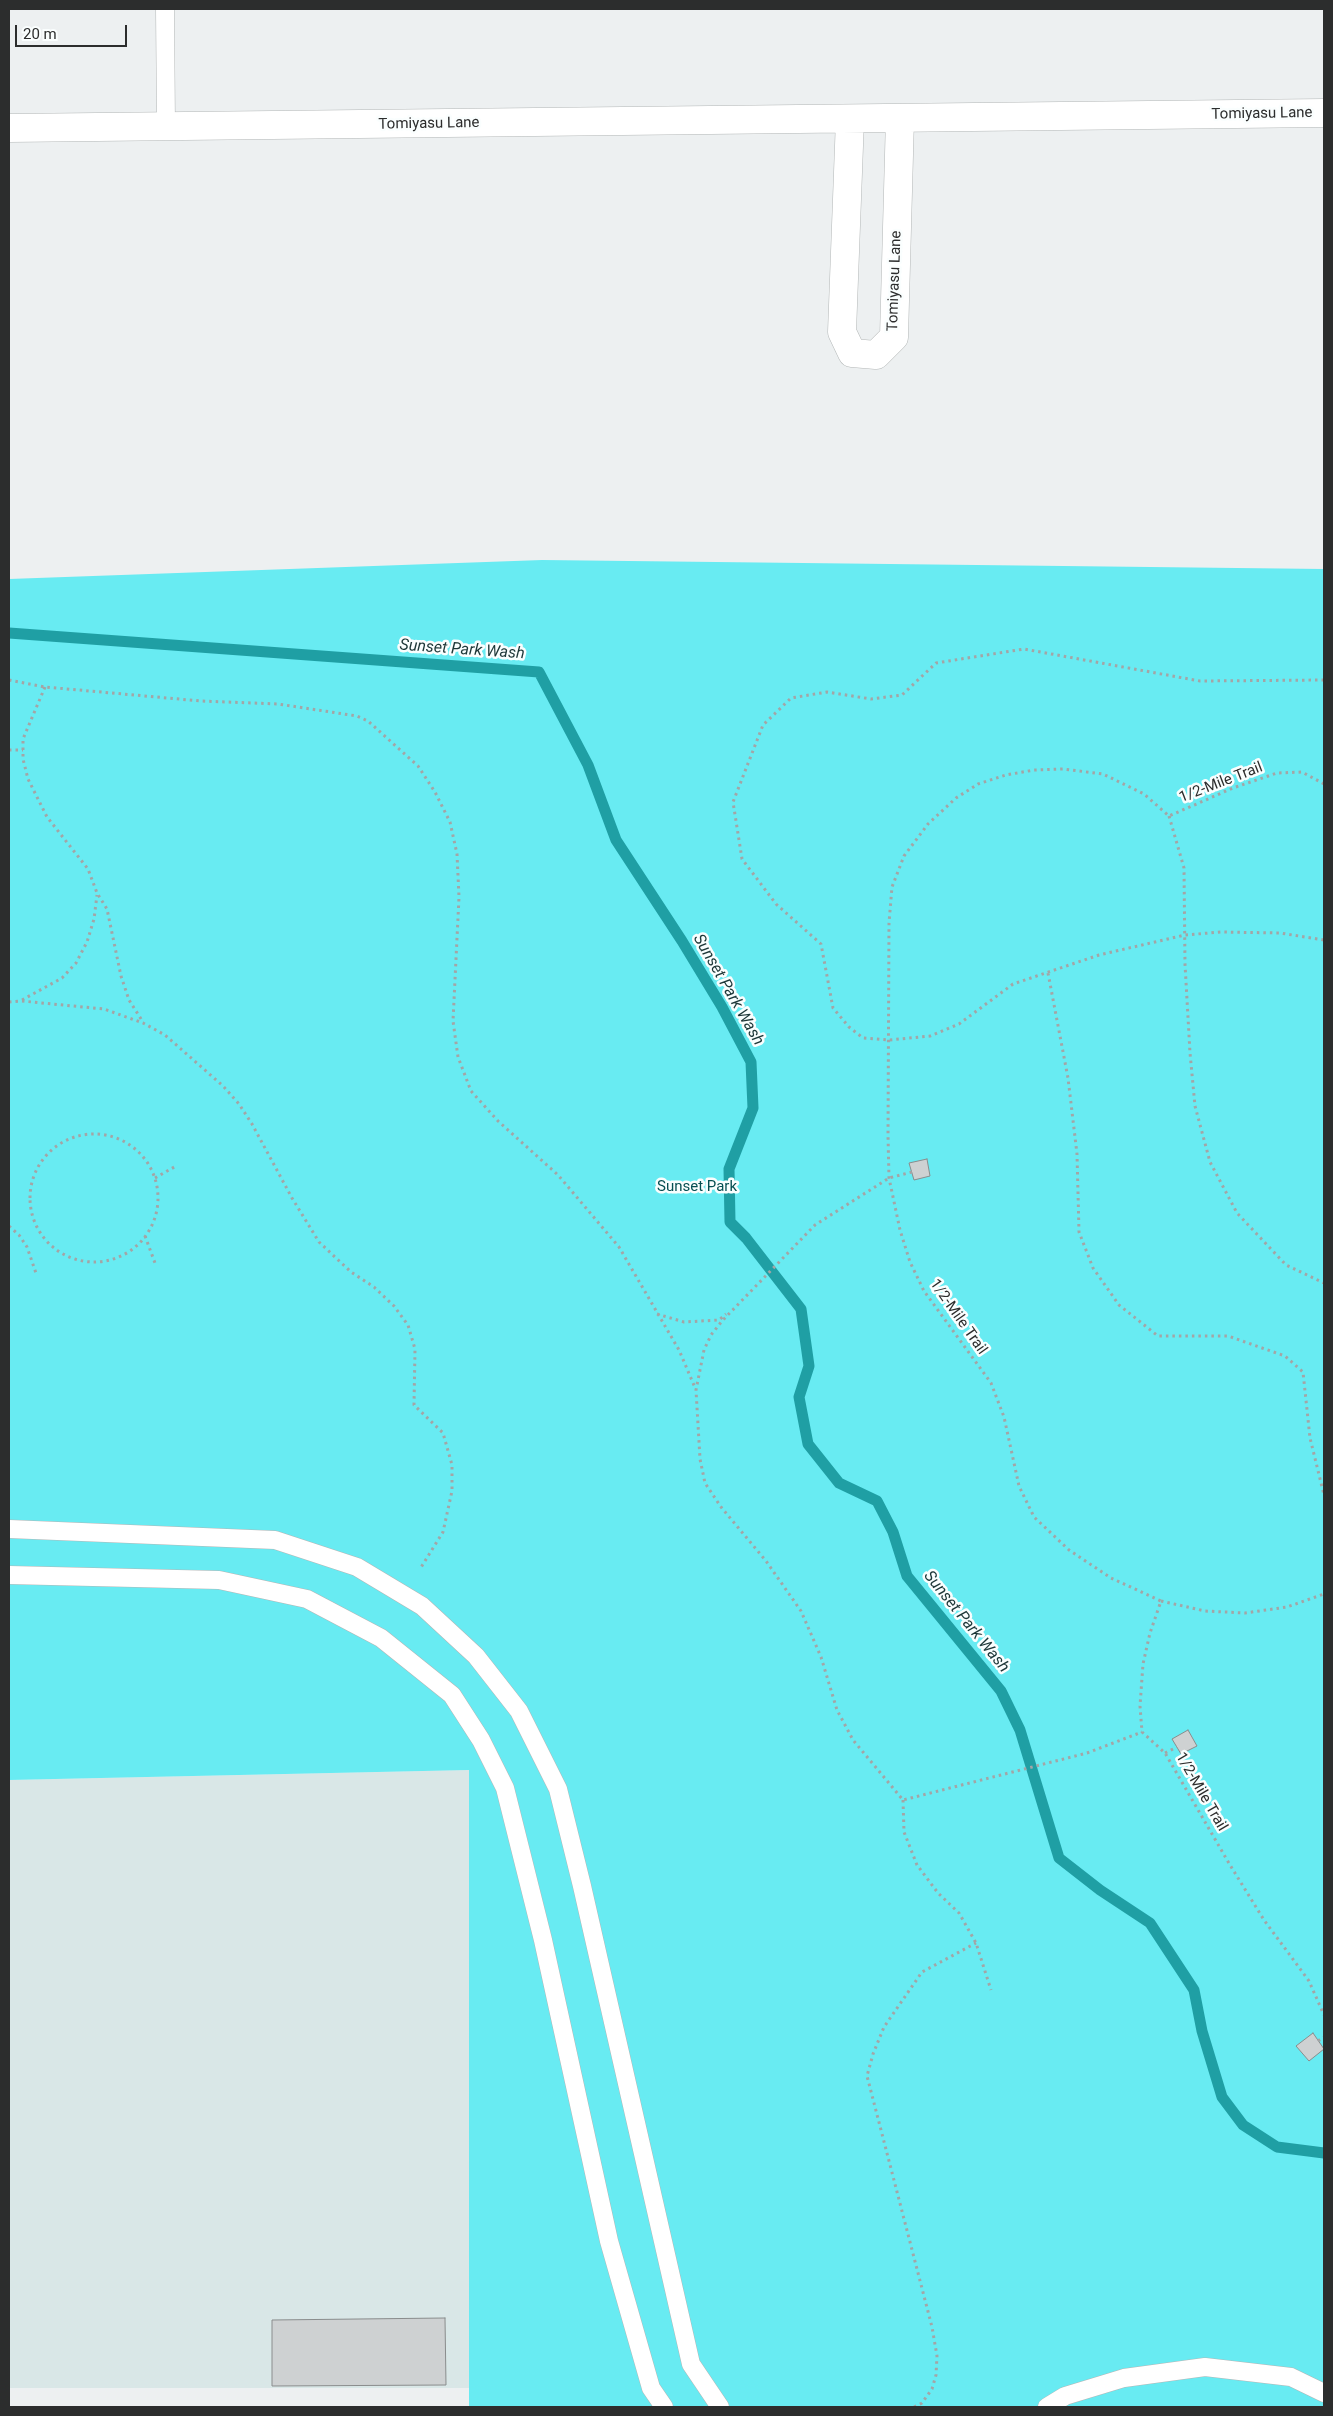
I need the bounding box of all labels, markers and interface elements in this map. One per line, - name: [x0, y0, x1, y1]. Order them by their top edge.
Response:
- scale bar: [18, 15, 130, 47]
- text: 20 m: [23, 25, 57, 43]
- street label: Tomiyasu Lane: [1211, 104, 1313, 124]
- street label: Tomiyasu Lane: [378, 114, 480, 134]
- street label: Tomiyasu Lane: [884, 230, 906, 332]
- water label: Sunset Park Wash: [399, 636, 525, 664]
- street label: 1/2-Mile Trail: [1177, 759, 1265, 807]
- water label: Sunset Park Wash: [688, 931, 768, 1049]
- park label: Sunset Park: [657, 1178, 737, 1196]
- street label: 1/2-Mile Trail: [925, 1276, 991, 1358]
- water label: Sunset Park Wash: [919, 1567, 1013, 1677]
- street label: 1/2-Mile Trail: [1171, 1749, 1231, 1835]

